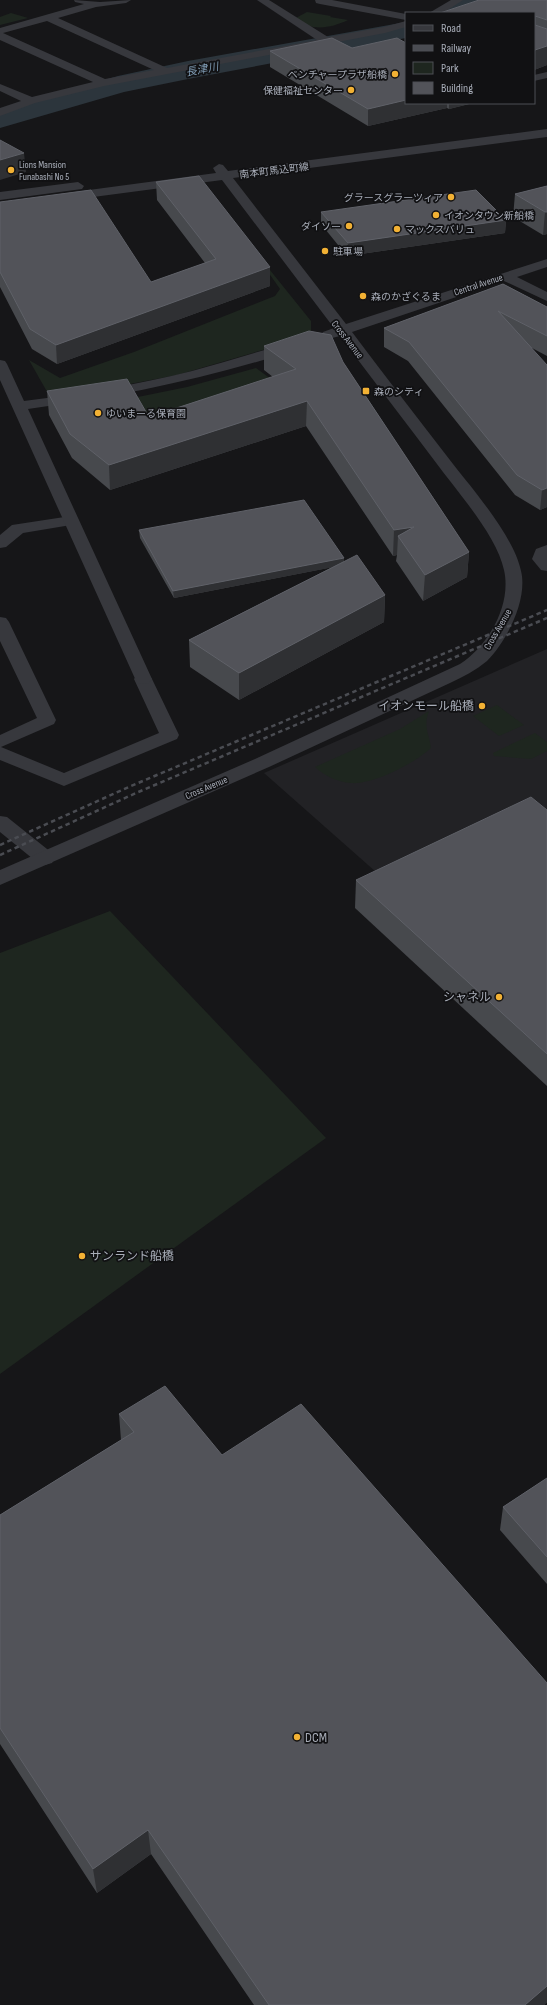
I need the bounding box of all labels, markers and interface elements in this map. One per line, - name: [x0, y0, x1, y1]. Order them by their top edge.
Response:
- legend: [405, 12, 535, 104]
- text: Road: [441, 21, 461, 36]
- text: Railway: [441, 41, 472, 56]
- water label: 長津川: [185, 60, 221, 79]
- text: Park: [441, 61, 459, 76]
- place label: ベンチャープラザ船橋: [288, 69, 387, 81]
- marker: ベンチャープラザ船橋: [390, 69, 400, 79]
- text: Building: [441, 81, 473, 96]
- place label: 保健福祉センター: [263, 85, 343, 97]
- marker: 保健福祉センター: [346, 85, 356, 95]
- place label: Lions Mansion Funabashi No 5: [19, 159, 69, 183]
- street label: 南本町馬込町線: [239, 161, 310, 181]
- marker: Lions Mansion Funabashi No 5: [6, 165, 16, 175]
- place label: グラースグラーツィア: [344, 192, 443, 204]
- marker: グラースグラーツィア: [446, 192, 456, 202]
- marker: イオンタウン新船橋: [431, 210, 441, 220]
- place label: イオンタウン新船橋: [444, 210, 534, 222]
- place label: ダイソー: [301, 221, 341, 233]
- marker: ダイソー: [344, 221, 354, 231]
- marker: マックスバリュ: [392, 224, 402, 234]
- place label: マックスバリュ: [405, 224, 475, 236]
- marker: 駐車場: [320, 246, 330, 256]
- place label: 駐車場: [333, 246, 363, 258]
- street label: Central Avenue: [452, 271, 504, 298]
- marker: 森のかざぐるま: [358, 291, 368, 301]
- place label: 森のかざぐるま: [371, 291, 441, 303]
- street label: Cross Avenue: [329, 318, 366, 361]
- marker: 森のシティ: [361, 386, 371, 396]
- place label: 森のシティ: [374, 386, 423, 398]
- marker: ゆいまーる保育園: [93, 408, 103, 418]
- place label: ゆいまーる保育園: [106, 408, 186, 420]
- street label: Cross Avenue: [481, 607, 514, 652]
- place label: イオンモール船橋: [378, 699, 474, 714]
- marker: イオンモール船橋: [477, 701, 487, 711]
- street label: Cross Avenue: [183, 774, 229, 802]
- place label: シャネル: [443, 990, 491, 1005]
- marker: シャネル: [494, 992, 504, 1002]
- place label: サンランド船橋: [90, 1249, 174, 1264]
- marker: サンランド船橋: [77, 1251, 87, 1261]
- place label: DCM: [305, 1729, 327, 1746]
- marker: DCM: [292, 1732, 302, 1742]

